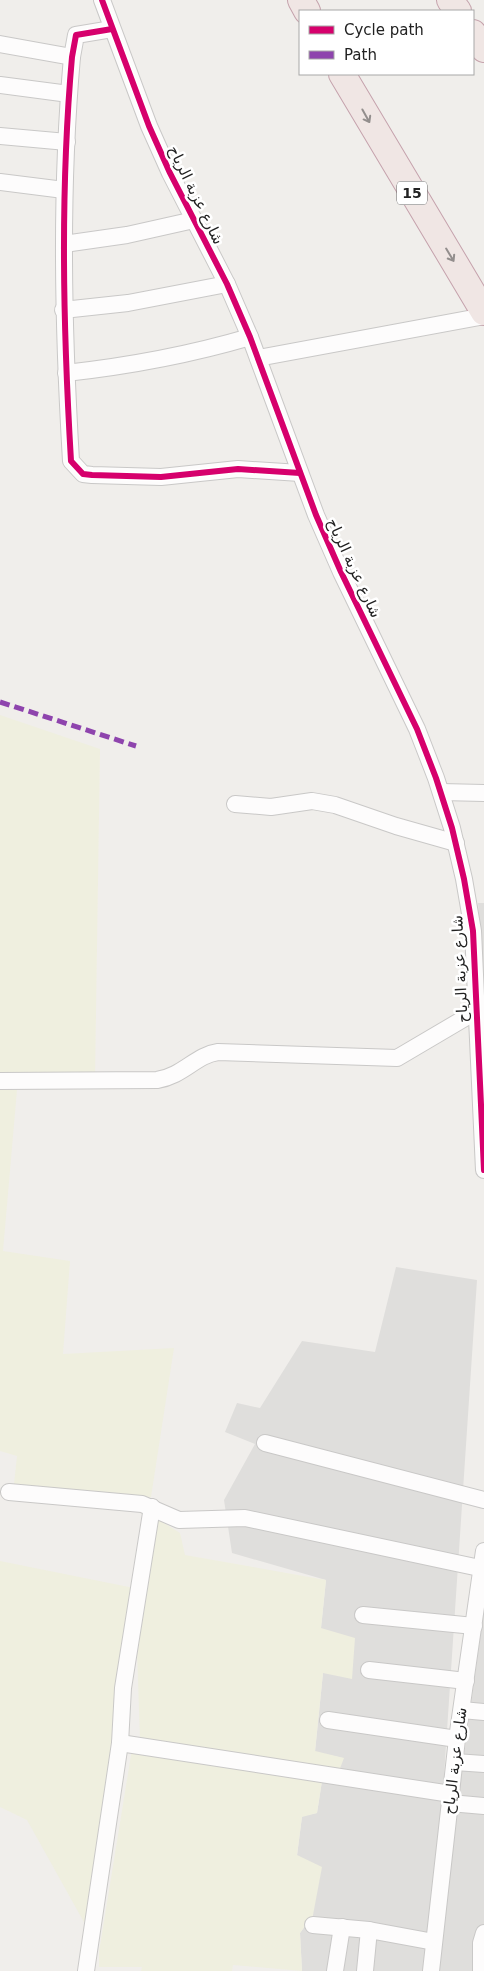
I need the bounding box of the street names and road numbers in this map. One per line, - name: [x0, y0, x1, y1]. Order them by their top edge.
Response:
- street label: شارع عزبة الرياح: [164, 143, 228, 247]
- road number: 15: [397, 182, 427, 204]
- street label: شارع عزبة الرياح: [323, 515, 385, 621]
- street label: شارع عزبة الرياح: [448, 915, 472, 1023]
- street label: شارع عزبة الرياح: [440, 1706, 470, 1816]

